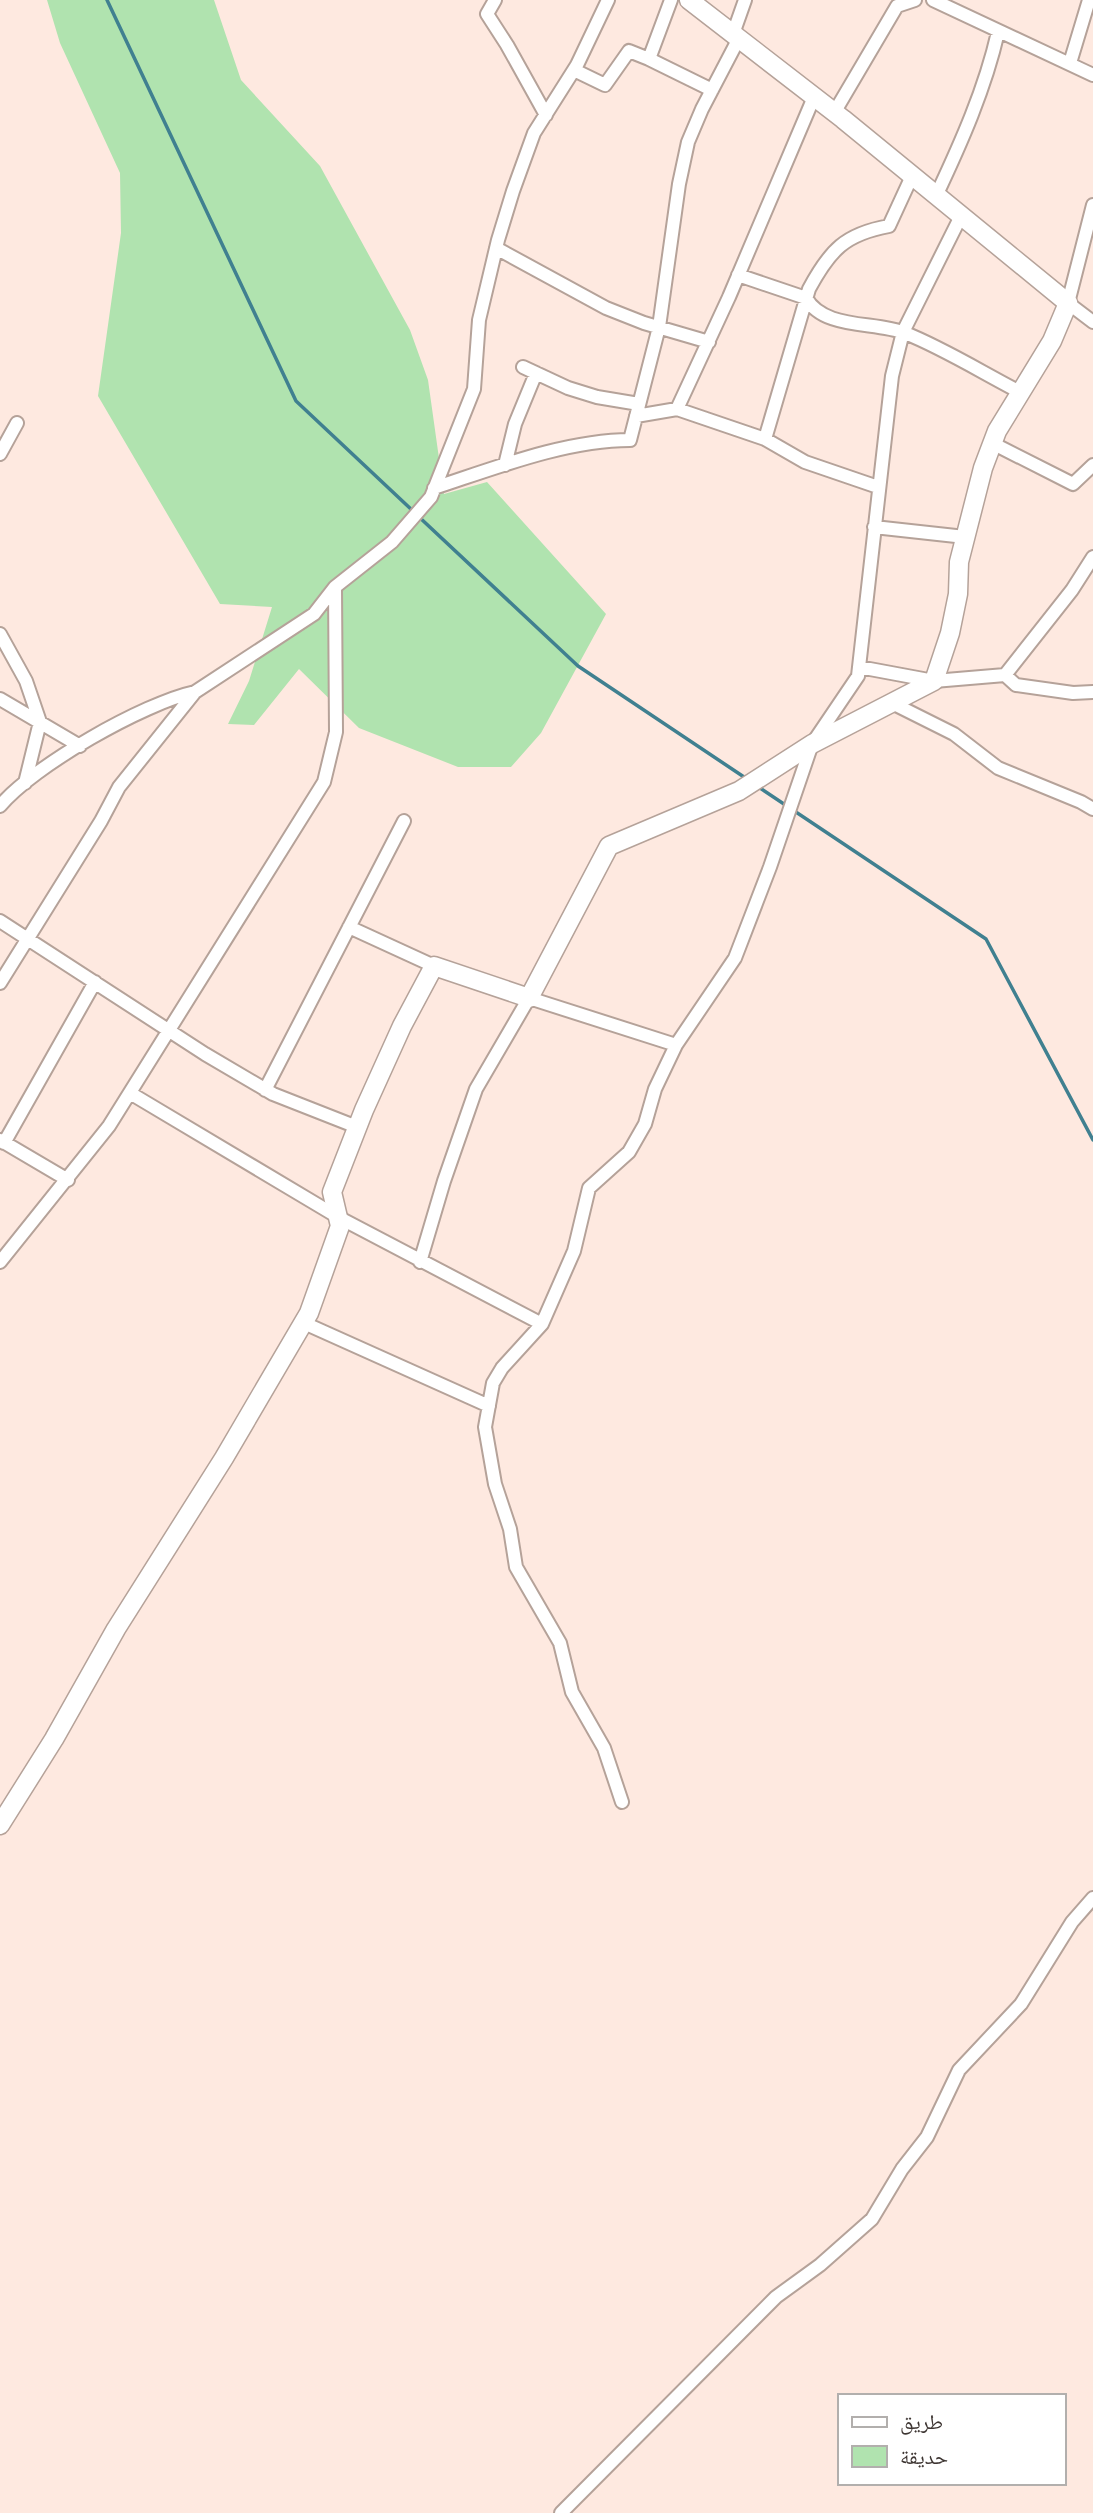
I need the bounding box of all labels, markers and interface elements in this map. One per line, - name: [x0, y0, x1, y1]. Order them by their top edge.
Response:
- legend: [838, 2394, 1065, 2485]
- text: طريق: [900, 2410, 943, 2435]
- text: حديقة: [900, 2445, 948, 2469]

